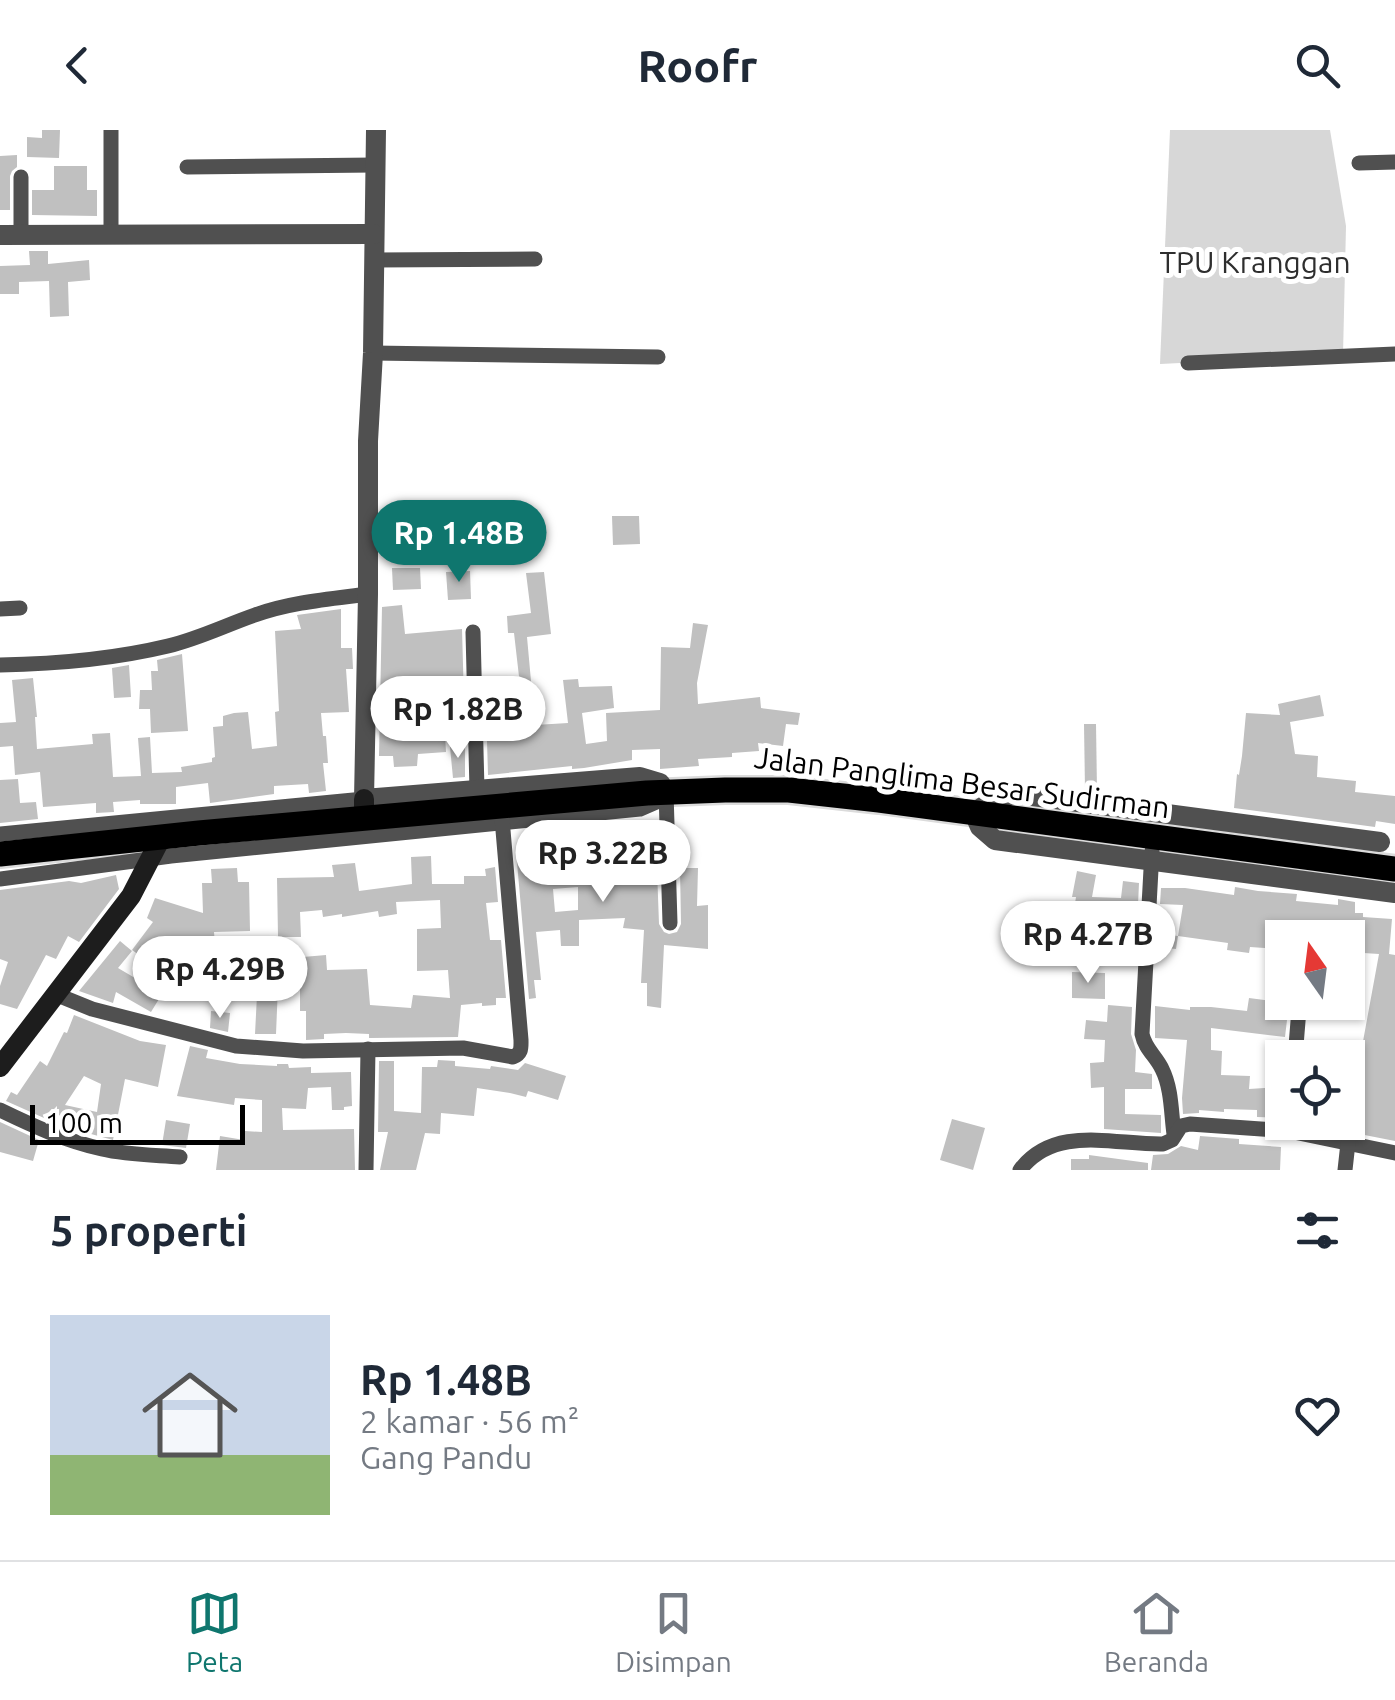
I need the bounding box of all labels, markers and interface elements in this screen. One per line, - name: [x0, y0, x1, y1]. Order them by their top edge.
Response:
- icon: back: [50, 38, 105, 93]
- icon: search: [1290, 38, 1345, 93]
- text: Roofr: [638, 40, 757, 91]
- park label: TPU Kranggan: [1159, 245, 1351, 279]
- pin: Rp 1.48B: [356, 500, 562, 585]
- text: Rp 1.48B: [394, 514, 524, 550]
- pin: Rp 1.82B: [355, 676, 561, 761]
- text: Rp 1.82B: [393, 690, 523, 726]
- street label: Jalan Panglima Besar Sudirman: [753, 740, 1172, 824]
- pin: Rp 3.22B: [500, 820, 706, 905]
- text: Rp 3.22B: [538, 834, 668, 870]
- pin: Rp 4.27B: [985, 901, 1191, 986]
- text: Rp 4.27B: [1023, 915, 1153, 951]
- north arrow: [1265, 920, 1365, 1020]
- map controls: [1265, 920, 1365, 1140]
- pin: Rp 4.29B: [117, 936, 323, 1021]
- text: Rp 4.29B: [155, 950, 285, 986]
- button: locate: [1265, 1040, 1365, 1140]
- scale bar: [30, 1100, 245, 1144]
- text: 100 m: [45, 1107, 123, 1138]
- icon: filters: [1290, 1203, 1345, 1258]
- text: 5 properti: [50, 1207, 247, 1254]
- icon: home: [130, 1355, 250, 1475]
- text: Rp 1.48B: [360, 1356, 532, 1403]
- icon: heart: [1290, 1388, 1345, 1443]
- text: 2 kamar · 56 m²: [360, 1403, 579, 1439]
- text: Gang Pandu: [360, 1439, 532, 1475]
- tab: Peta: [186, 1586, 243, 1677]
- tab: Disimpan: [615, 1586, 732, 1677]
- tab: Beranda: [1104, 1586, 1209, 1677]

